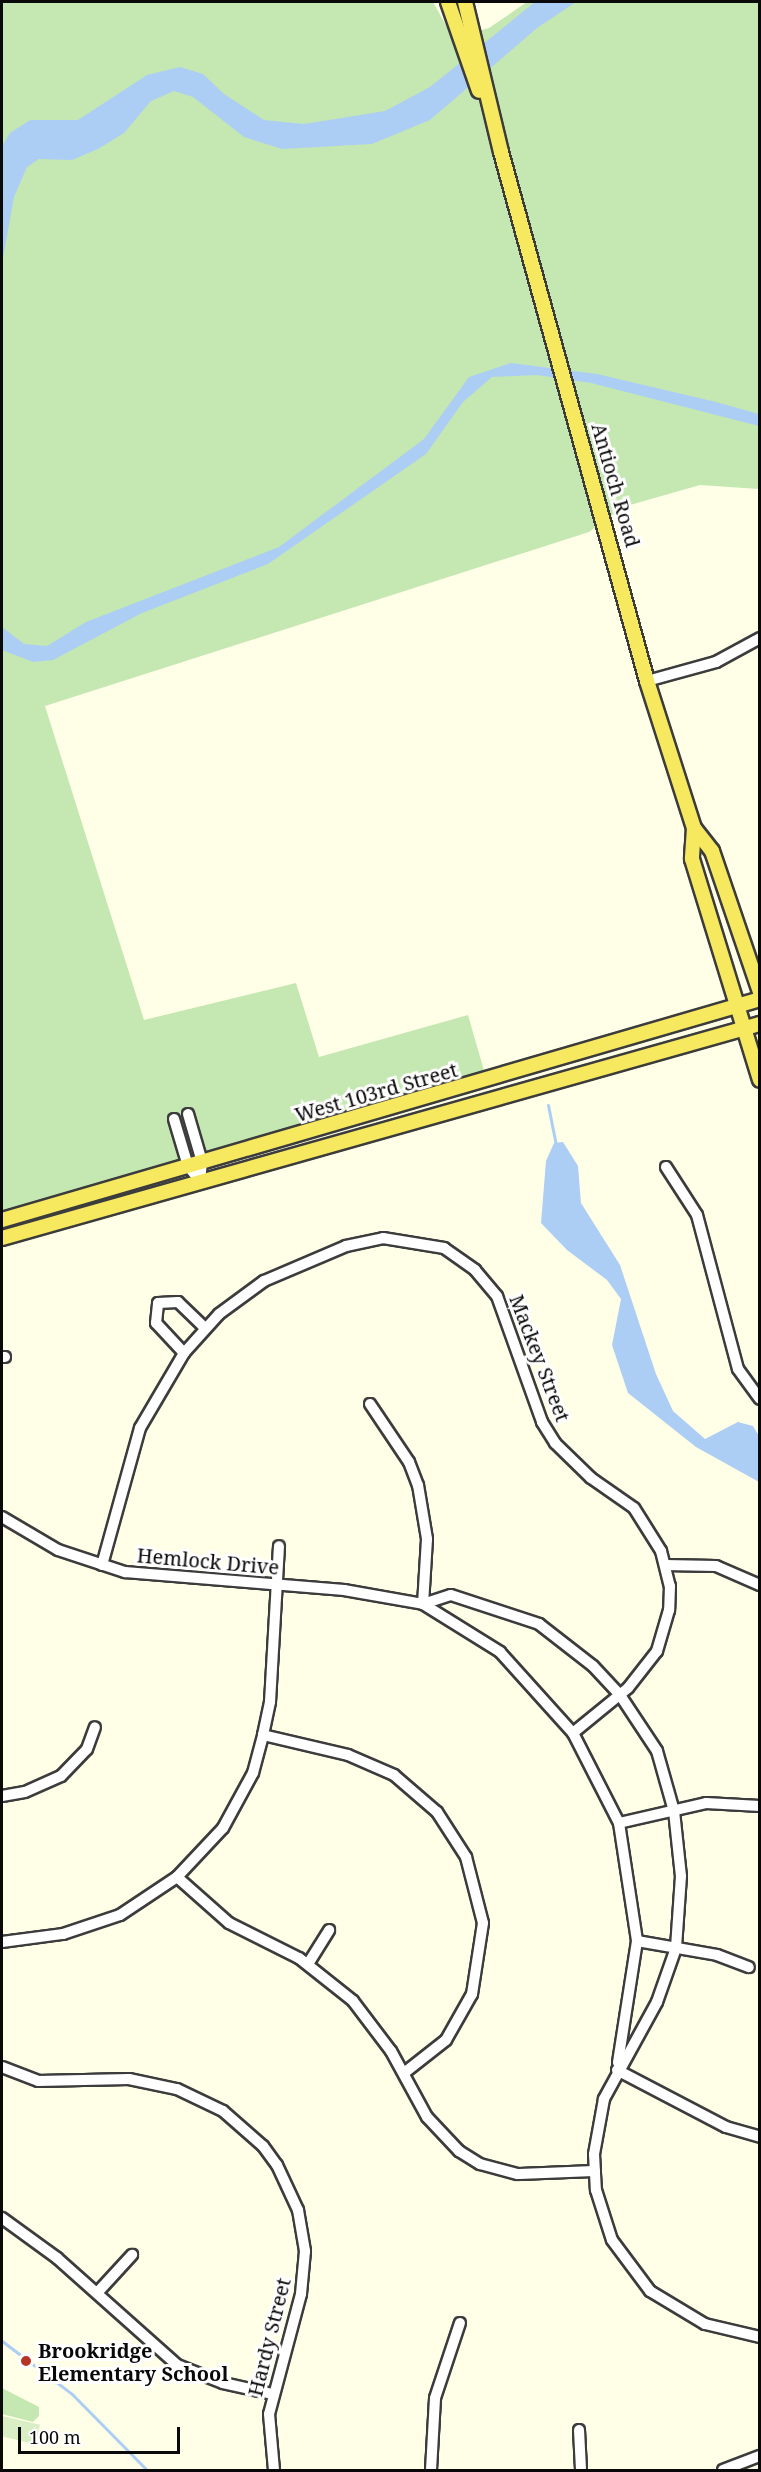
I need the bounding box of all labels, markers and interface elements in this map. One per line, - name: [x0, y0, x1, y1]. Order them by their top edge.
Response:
- street label: Antioch Road: [587, 420, 645, 550]
- street label: West 103rd Street: [292, 1057, 460, 1127]
- street label: Mackey Street: [505, 1291, 575, 1425]
- street label: Hemlock Drive: [136, 1543, 280, 1579]
- street label: Hardy Street: [243, 2275, 295, 2399]
- place label: Brookridge Elementary School: [38, 2338, 228, 2385]
- marker: Brookridge Elementary School: [19, 2354, 33, 2368]
- scale bar: [21, 2415, 183, 2453]
- text: 100 m: [29, 2425, 81, 2449]

